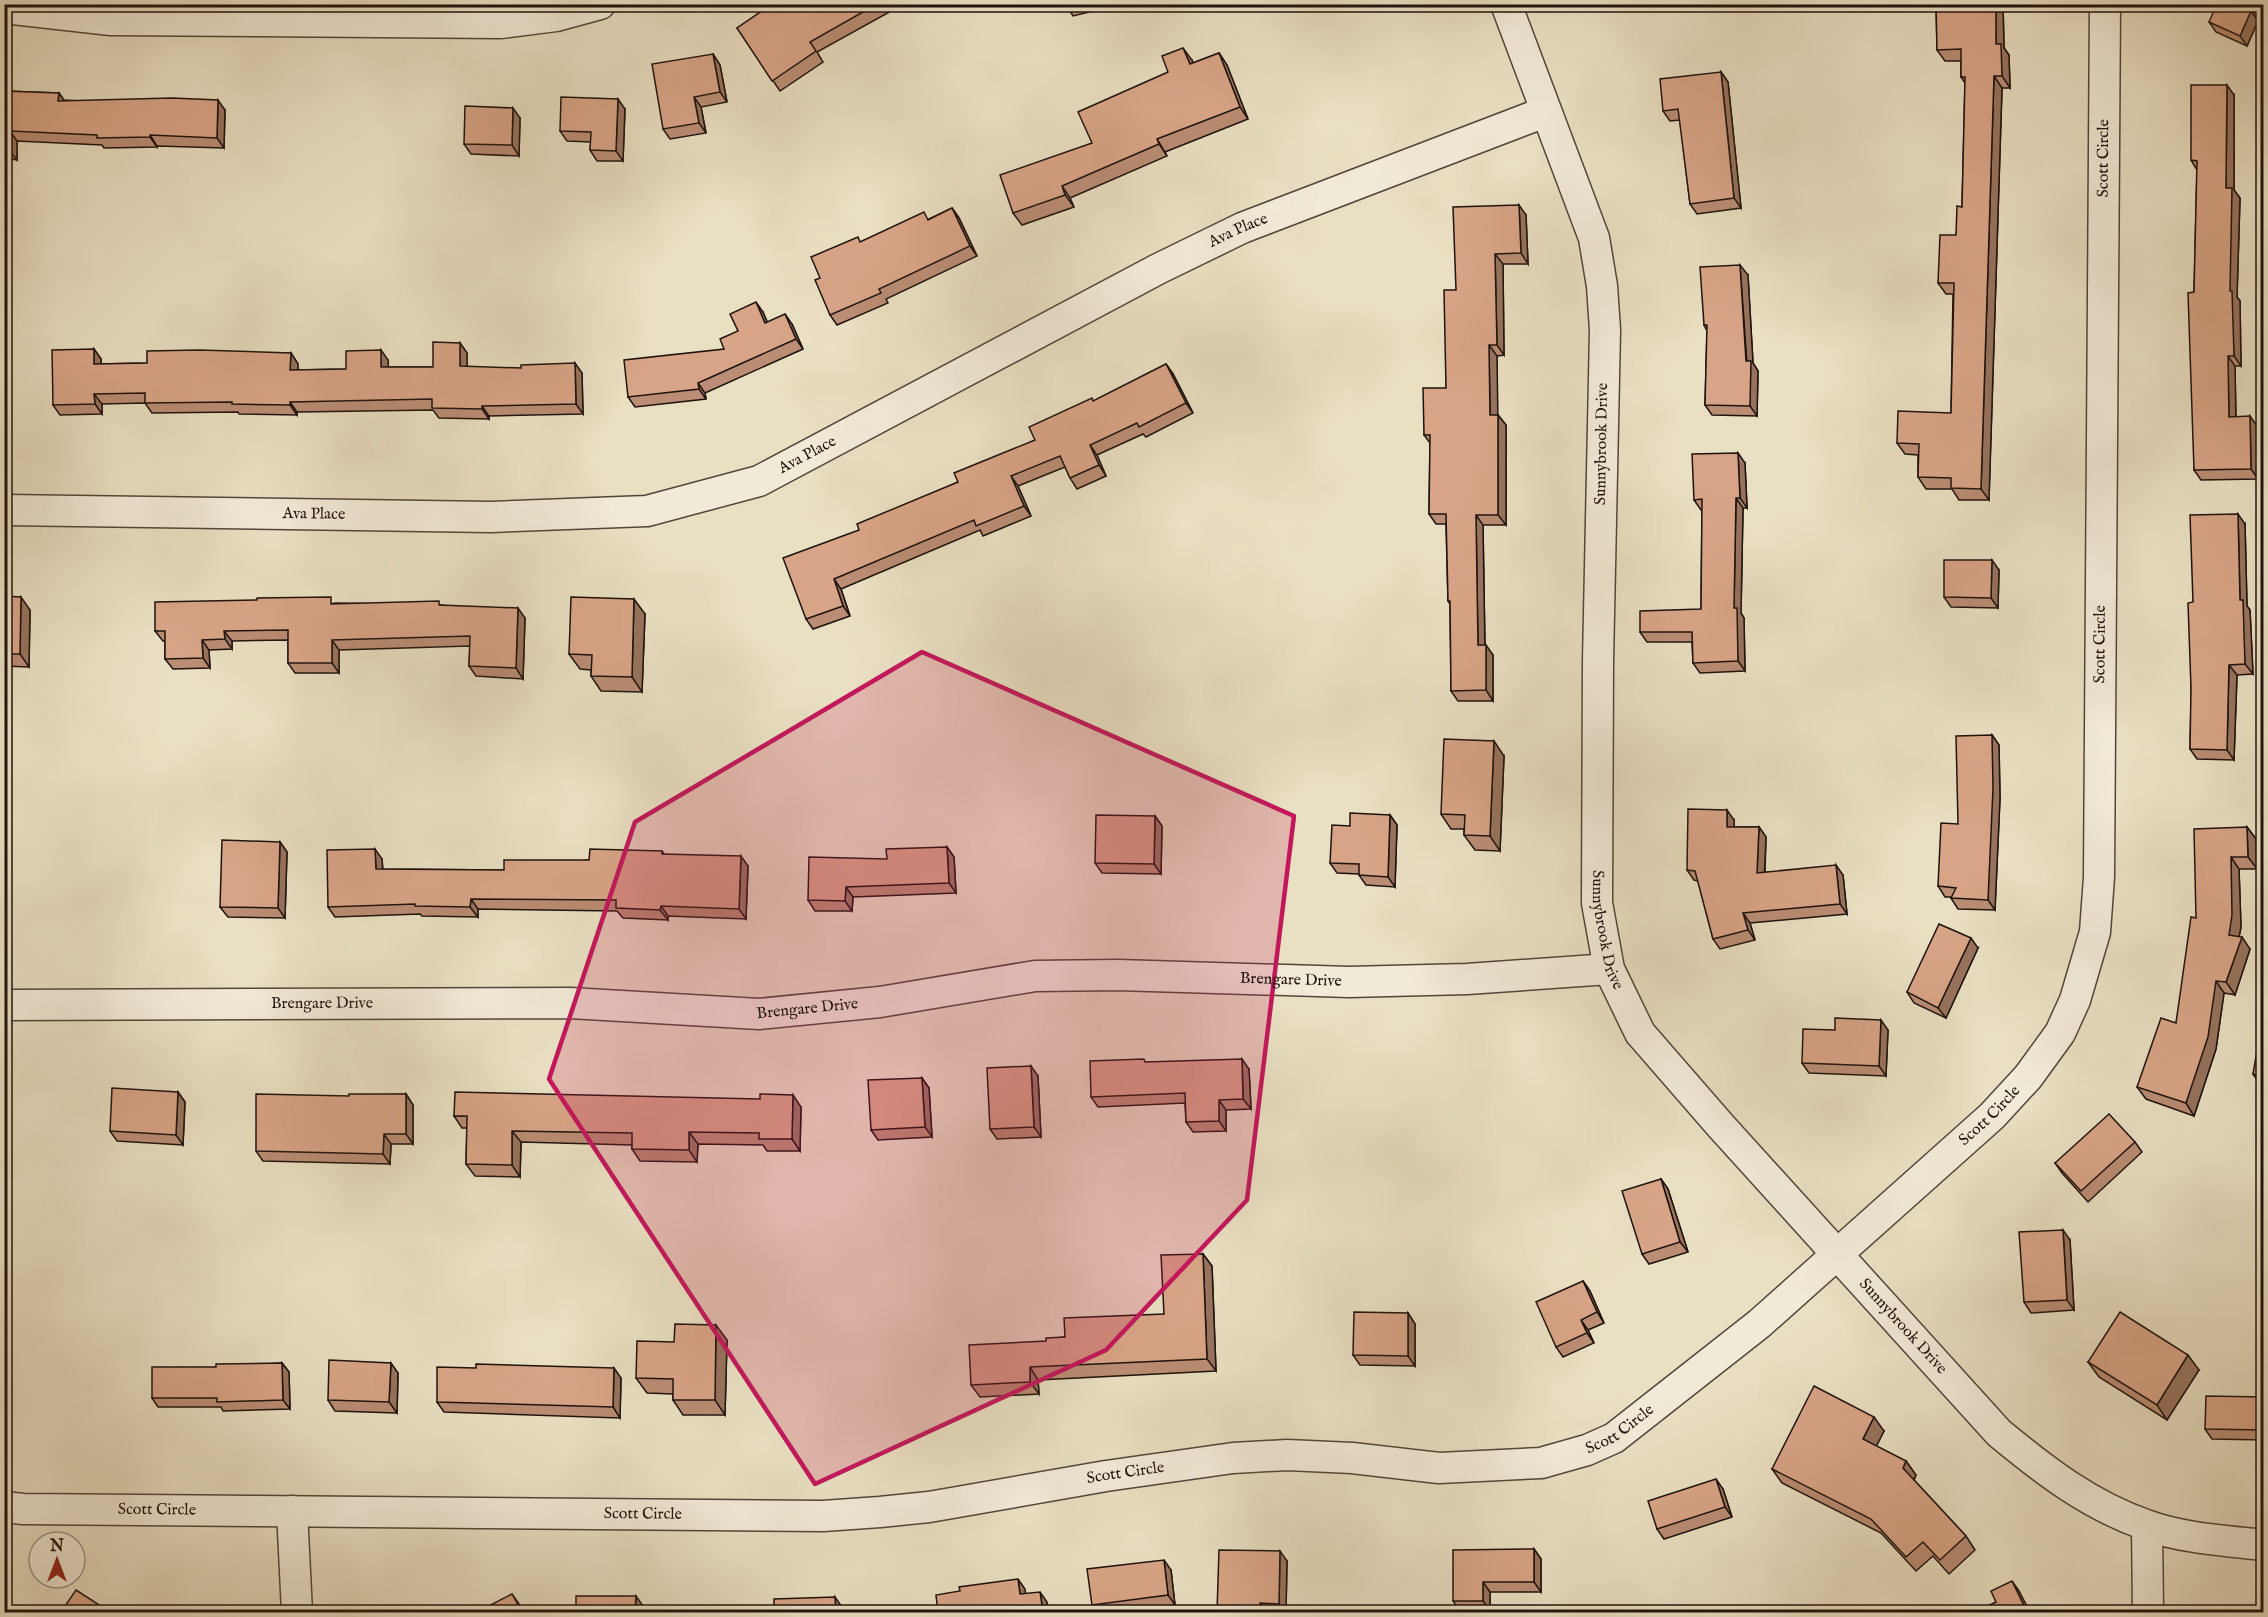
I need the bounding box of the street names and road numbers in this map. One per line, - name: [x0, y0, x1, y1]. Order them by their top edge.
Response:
- street label: Scott Circle: [2094, 119, 2114, 197]
- street label: Ava Place: [1205, 209, 1271, 253]
- street label: Sunnybrook Drive: [1591, 383, 1613, 505]
- street label: Ava Place: [774, 432, 840, 479]
- street label: Ava Place: [281, 504, 345, 525]
- street label: Scott Circle: [2090, 605, 2111, 683]
- street label: Sunnybrook Drive: [1587, 870, 1628, 993]
- street label: Brengare Drive: [1240, 969, 1342, 992]
- street label: Brengare Drive: [271, 994, 373, 1014]
- street label: Brengare Drive: [756, 994, 859, 1024]
- street label: Scott Circle: [1955, 1082, 2025, 1151]
- street label: Sunnybrook Drive: [1854, 1275, 1951, 1379]
- street label: Scott Circle: [1583, 1400, 1658, 1459]
- street label: Scott Circle: [1085, 1458, 1166, 1489]
- street label: Scott Circle: [118, 1500, 196, 1521]
- street label: Scott Circle: [604, 1504, 682, 1525]

